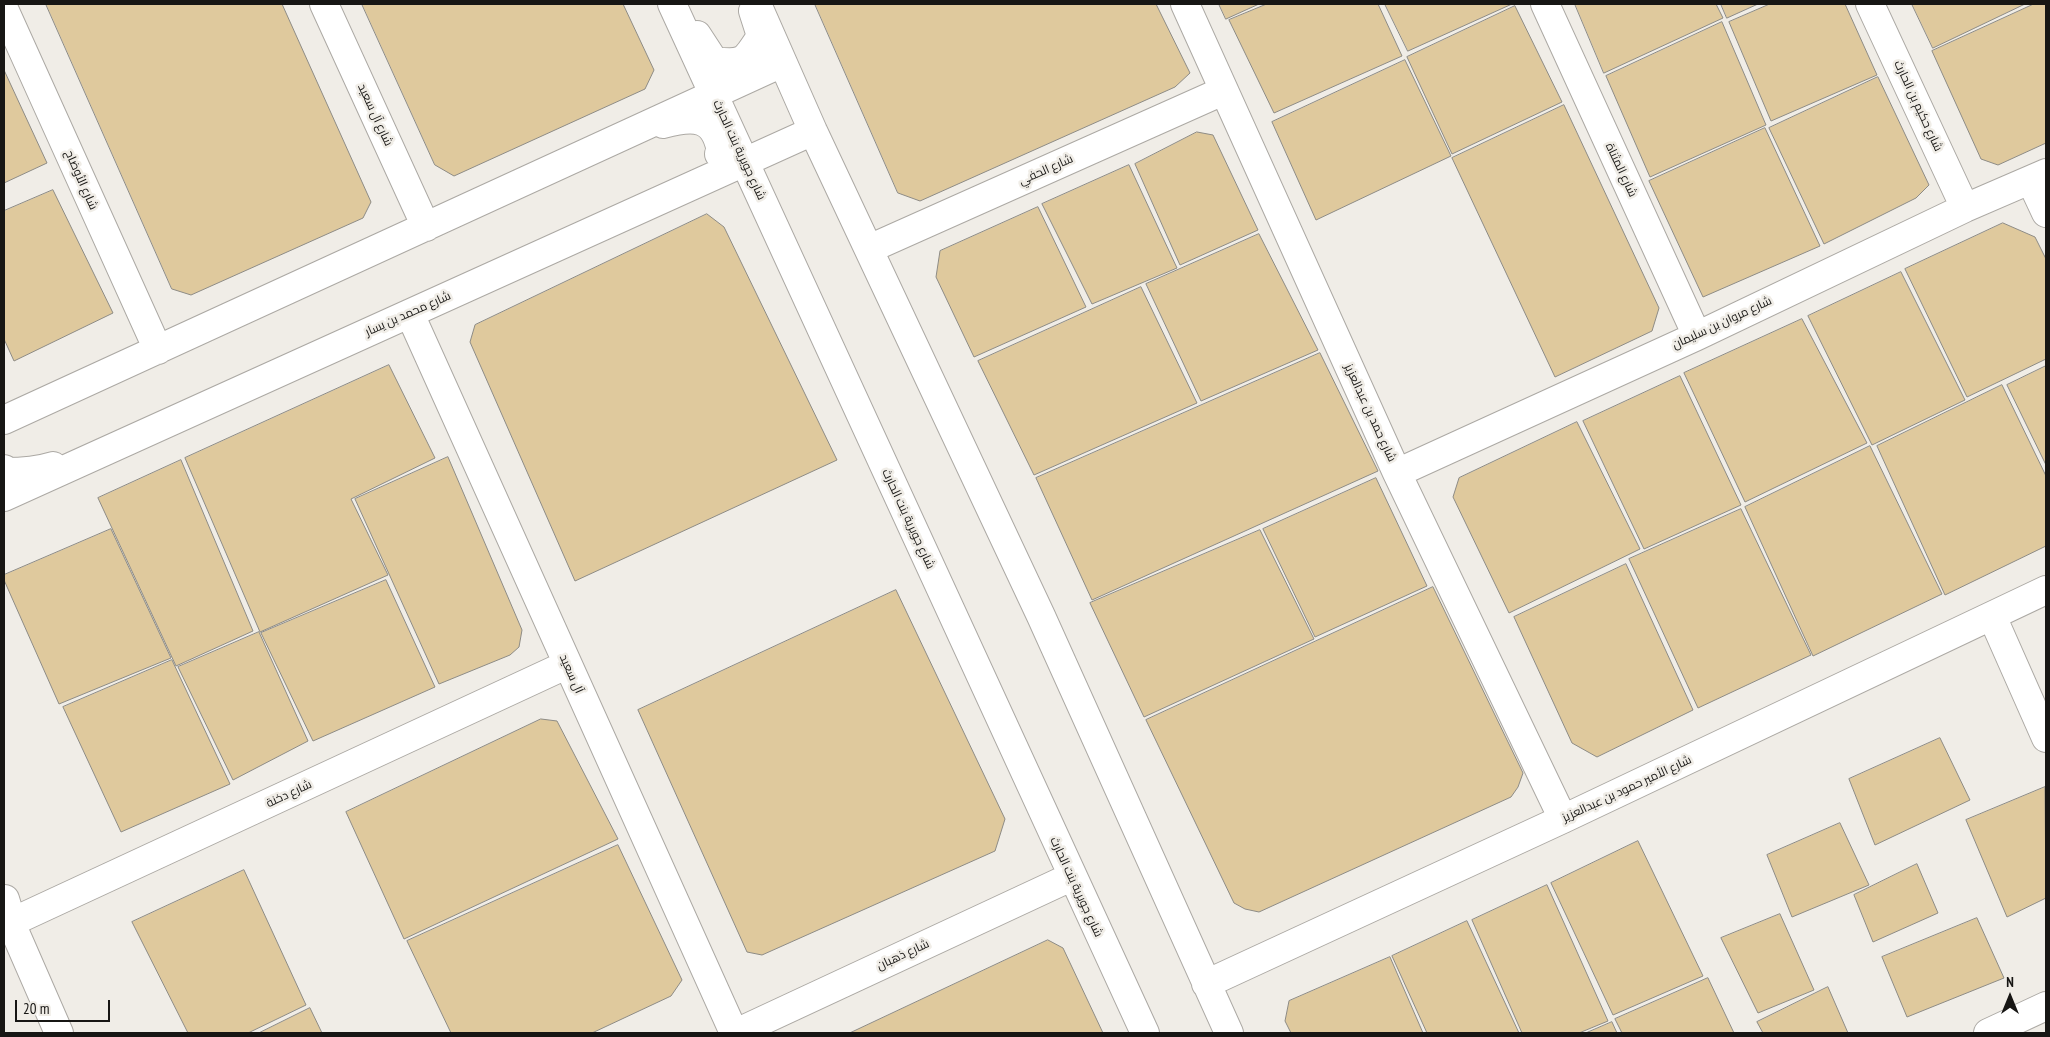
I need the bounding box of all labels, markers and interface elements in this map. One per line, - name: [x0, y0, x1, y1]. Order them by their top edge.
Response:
- street label: شارع حكيم بن الحارث: [1891, 58, 1945, 154]
- street label: شارع آل سعيد: [354, 82, 396, 148]
- street label: شارع جويرية بنت الحارث: [709, 98, 769, 202]
- street label: شارع المثناة: [1602, 141, 1640, 199]
- street label: شارع الأوضاح: [61, 148, 101, 212]
- street label: شارع الحفي: [1017, 152, 1075, 188]
- street label: شارع محمد بن يسار: [363, 289, 453, 339]
- street label: شارع مروان بن سليمان: [1670, 294, 1774, 352]
- street label: شارع حمد بن عبدالعزيز: [1341, 362, 1399, 464]
- street label: شارع جويرية بنت الحارث: [878, 467, 938, 571]
- street label: آل سعيد: [556, 652, 586, 696]
- street label: شارع الأمير حمود بن عبدالعزيز: [1560, 753, 1694, 825]
- street label: شارع دخنة: [264, 777, 314, 811]
- street label: شارع جويرية بنت الحارث: [1046, 835, 1106, 939]
- street label: شارع ذهبان: [874, 937, 932, 973]
- north arrow: [1985, 972, 2035, 1022]
- text: N: [2006, 973, 2014, 991]
- scale bar: [18, 990, 112, 1022]
- text: 20 m: [23, 999, 49, 1018]

